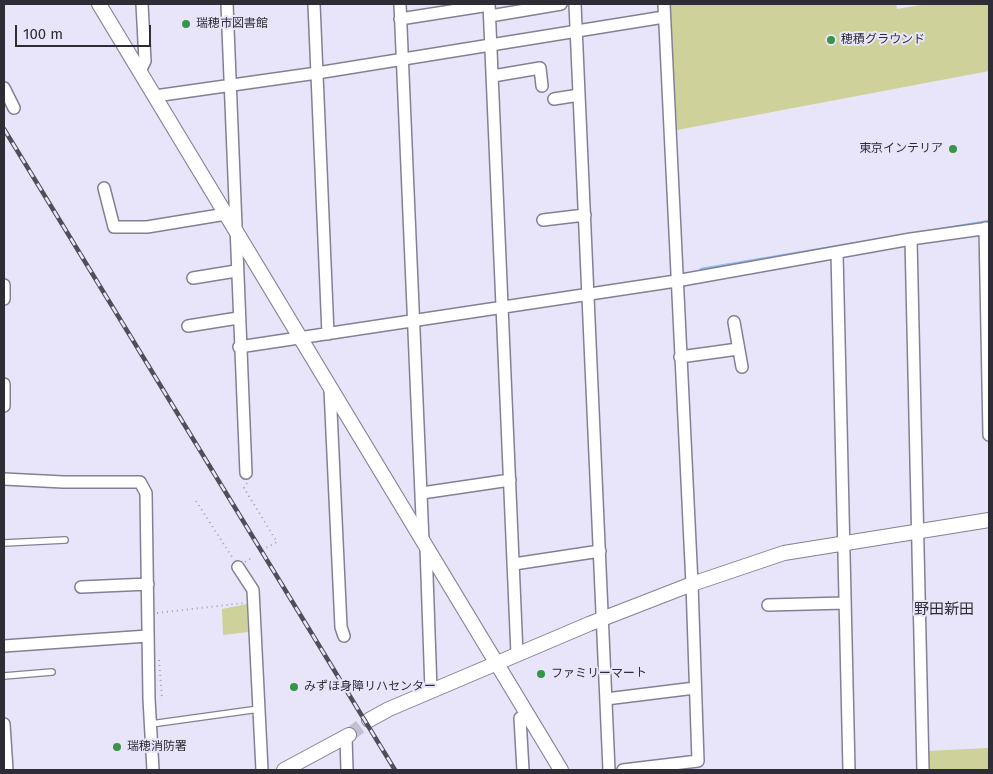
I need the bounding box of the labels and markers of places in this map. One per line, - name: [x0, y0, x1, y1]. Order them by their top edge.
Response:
- place label: 瑞穂市図書館: [196, 17, 268, 31]
- marker: 瑞穂市図書館: [180, 18, 192, 30]
- place label: 穂積グラウンド: [841, 33, 925, 47]
- marker: 穂積グラウンド: [825, 34, 837, 46]
- place label: 東京インテリア: [859, 142, 943, 156]
- marker: 東京インテリア: [947, 143, 959, 155]
- place label: ファミリーマート: [551, 667, 647, 681]
- marker: ファミリーマート: [535, 668, 547, 680]
- place label: みずほ身障リハセンター: [304, 680, 436, 694]
- marker: みずほ身障リハセンター: [288, 681, 300, 693]
- place label: 瑞穂消防署: [127, 740, 187, 754]
- marker: 瑞穂消防署: [111, 741, 123, 753]

